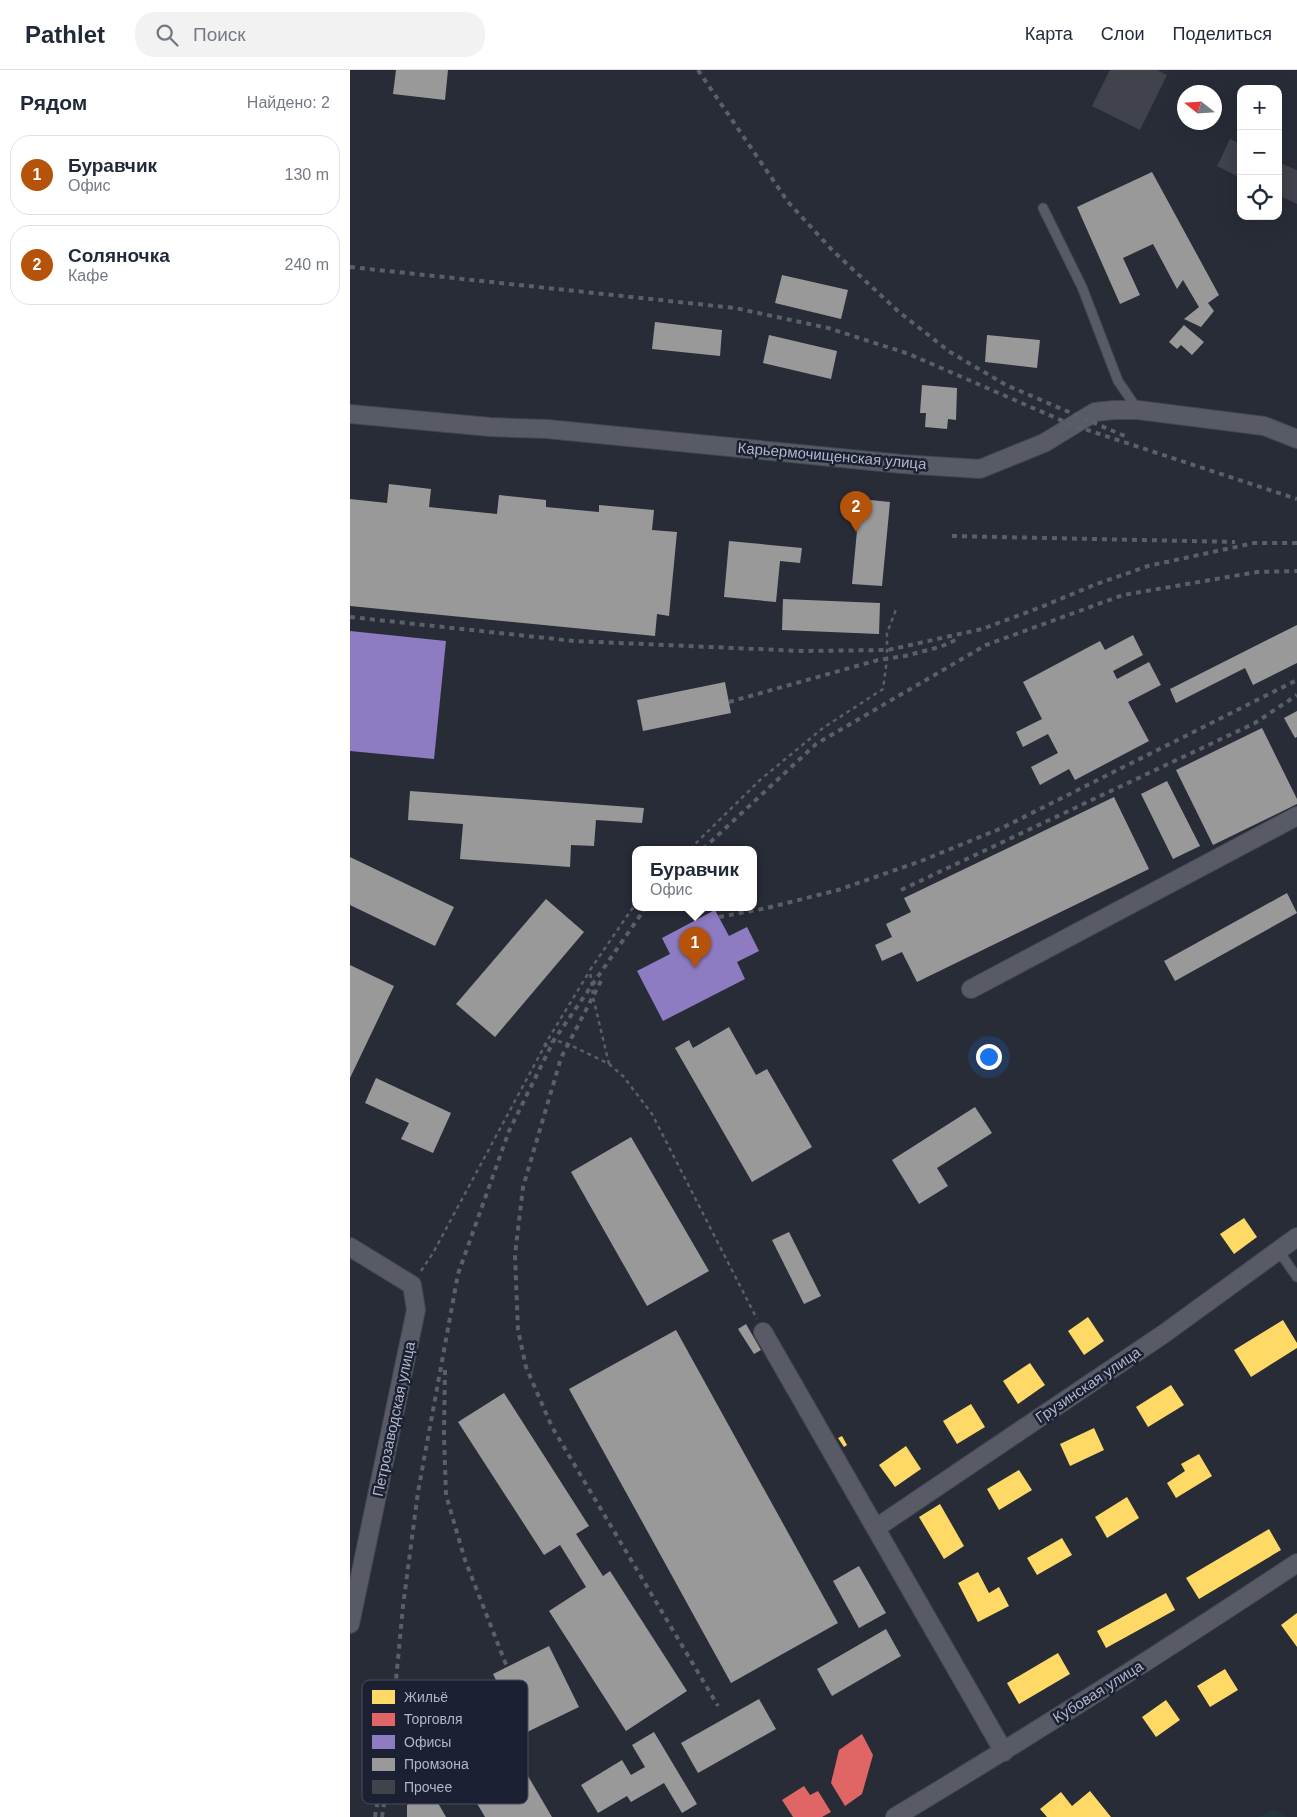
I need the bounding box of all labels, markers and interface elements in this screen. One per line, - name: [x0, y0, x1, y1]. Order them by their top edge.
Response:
- search box: [135, 12, 485, 57]
- text: Pathlet: [25, 21, 105, 48]
- icon: search: [153, 21, 181, 49]
- text: Поиск: [193, 24, 246, 45]
- text: Карта: [1025, 24, 1073, 44]
- text: Слои: [1101, 24, 1145, 44]
- text: Поделиться: [1173, 24, 1272, 44]
- north arrow: [1177, 85, 1222, 130]
- map controls: [1237, 85, 1282, 220]
- button: +: [1237, 85, 1282, 130]
- text: Рядом: [20, 91, 87, 114]
- text: Найдено: 2: [247, 94, 330, 111]
- button: −: [1237, 130, 1282, 175]
- text: Буравчик: [68, 155, 157, 176]
- text: 1: [33, 166, 41, 183]
- text: 130 m: [285, 166, 329, 183]
- button: locate: [1237, 175, 1282, 220]
- text: Офис: [68, 177, 111, 194]
- text: Соляночка: [68, 245, 170, 266]
- text: 2: [33, 256, 41, 273]
- text: 240 m: [285, 256, 329, 273]
- text: Кафе: [68, 267, 108, 284]
- street label: Карьермочищенская улица: [737, 439, 928, 472]
- pin: 2: [840, 491, 872, 532]
- popup: [632, 846, 757, 911]
- text: Буравчик: [650, 859, 739, 880]
- text: Офис: [650, 881, 693, 898]
- pin: 1: [679, 927, 711, 968]
- your location: [976, 1044, 1002, 1070]
- street label: Петрозаводская улица: [369, 1339, 418, 1498]
- street label: Грузинская улица: [1032, 1343, 1144, 1426]
- street label: Кубовая улица: [1050, 1657, 1146, 1726]
- legend: [362, 1680, 528, 1804]
- text: Жильё: [404, 1689, 448, 1705]
- text: Торговля: [404, 1711, 462, 1727]
- text: Офисы: [404, 1734, 451, 1750]
- text: Промзона: [404, 1756, 469, 1772]
- text: Прочее: [404, 1779, 452, 1795]

